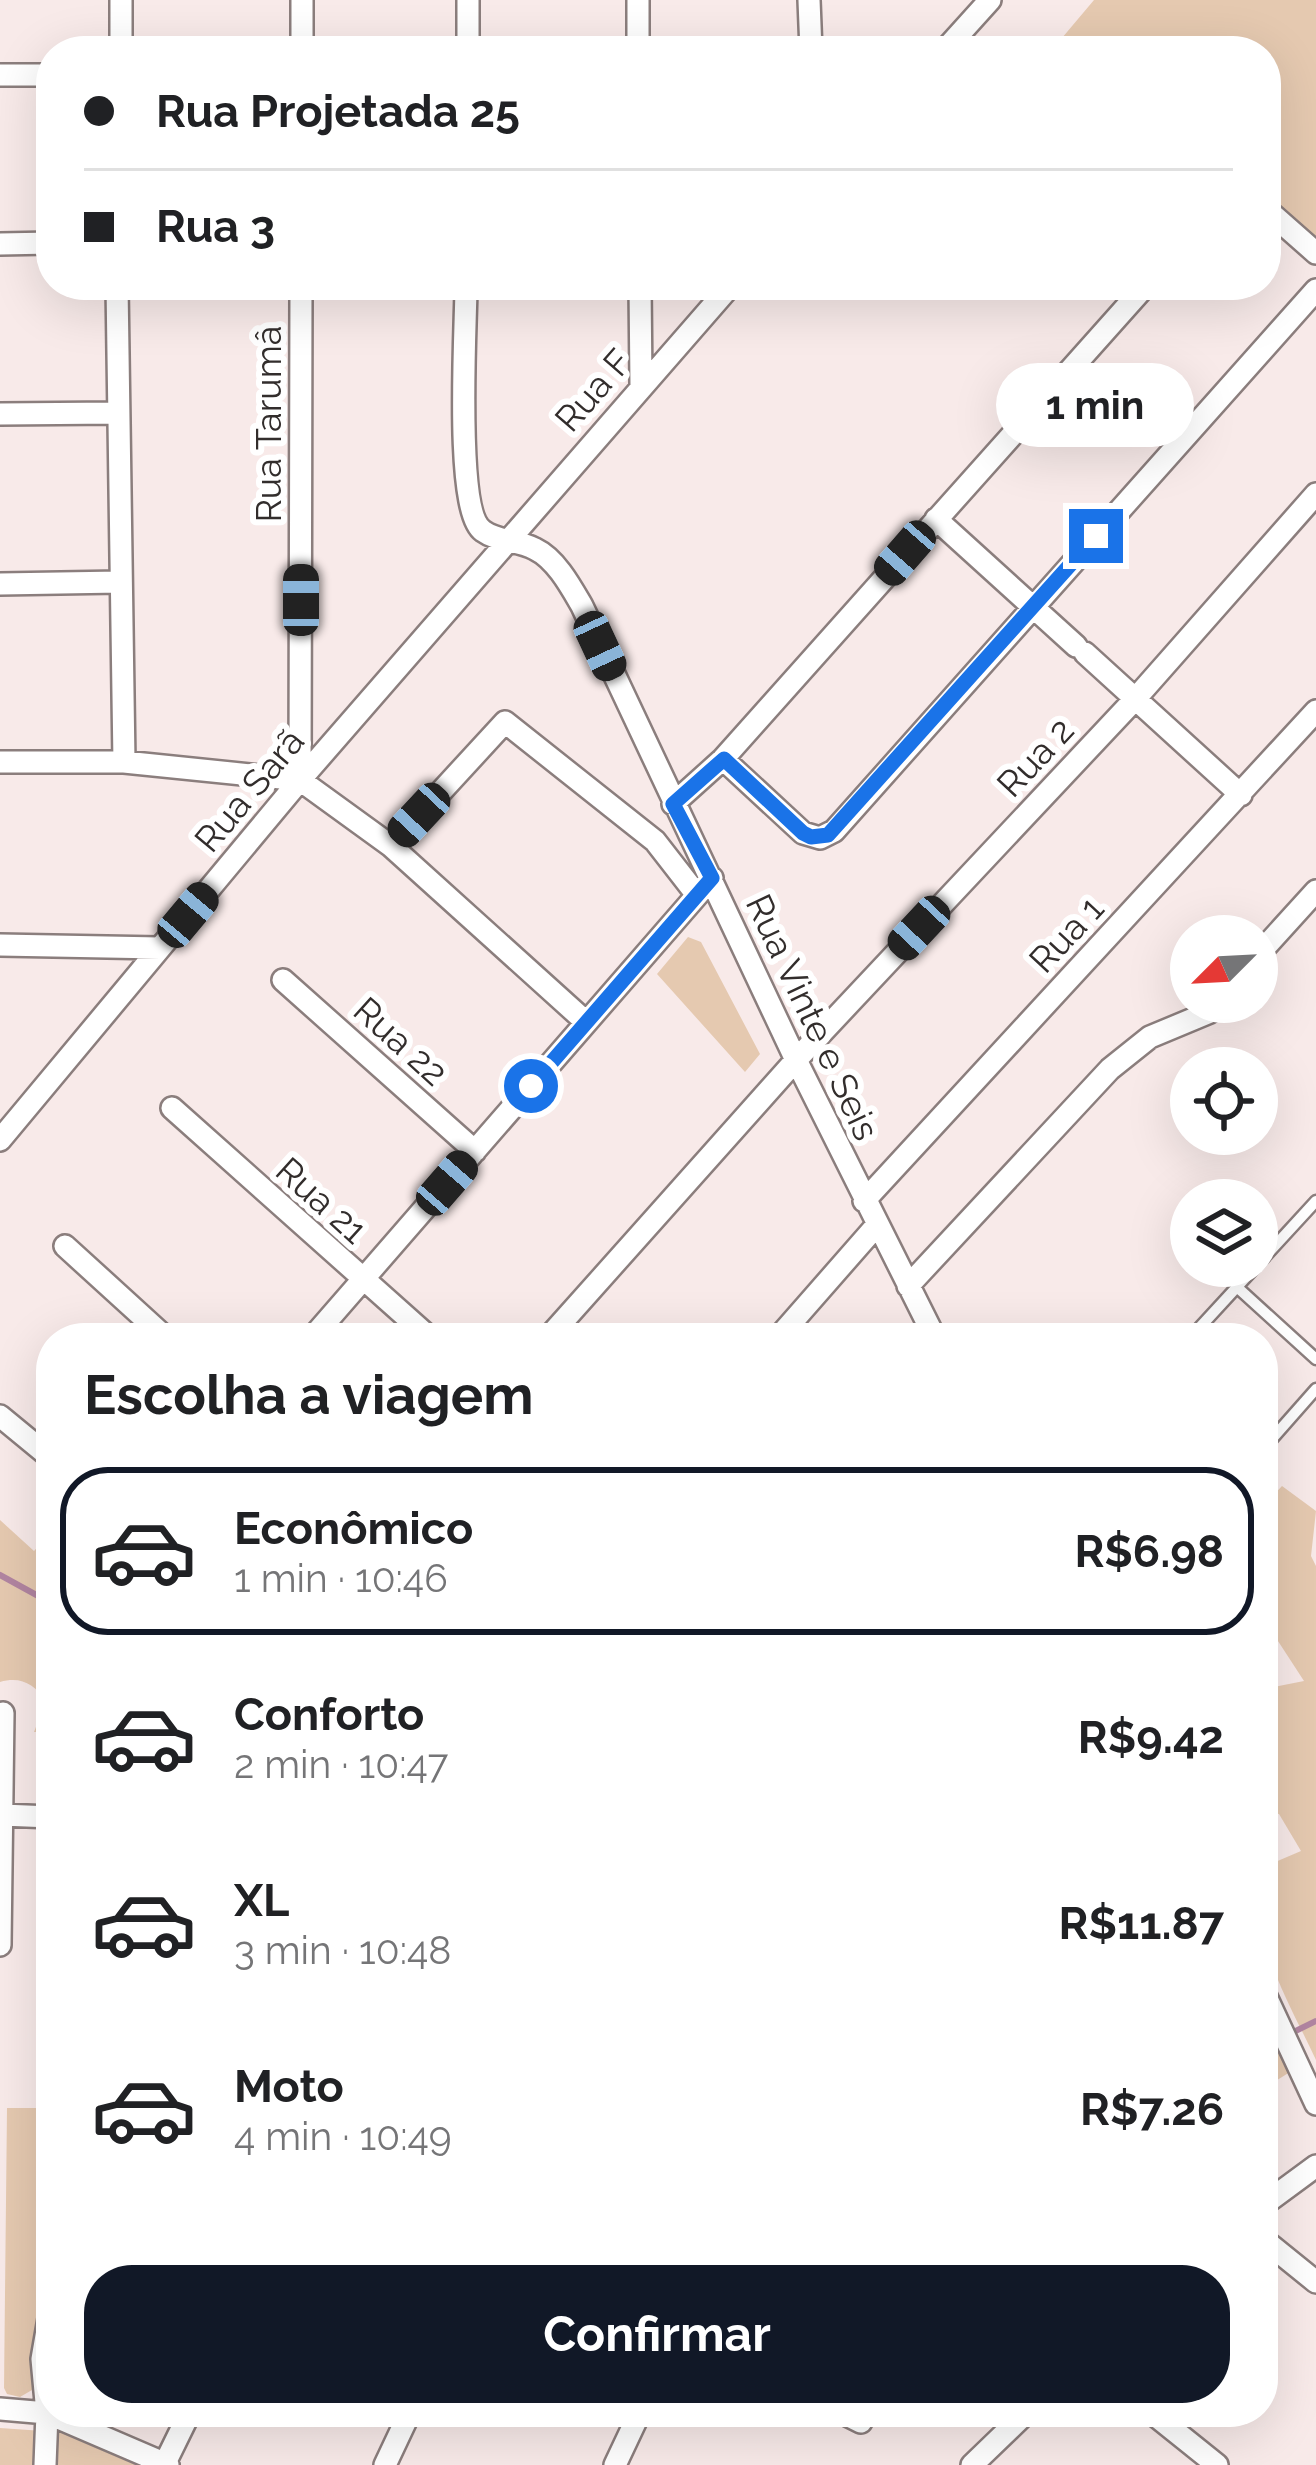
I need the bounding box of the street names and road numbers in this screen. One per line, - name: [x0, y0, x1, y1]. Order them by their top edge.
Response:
- street label: Rua Tarumâ: [247, 326, 289, 522]
- street label: Rua F: [546, 341, 640, 439]
- street label: Rua 2: [988, 709, 1082, 805]
- street label: Rua Sarã: [186, 720, 312, 860]
- street label: Rua 1: [1020, 887, 1112, 981]
- street label: Rua Vinte e Seis: [738, 888, 888, 1146]
- street label: Rua 22: [346, 988, 456, 1094]
- street label: Rua 21: [268, 1148, 376, 1252]

